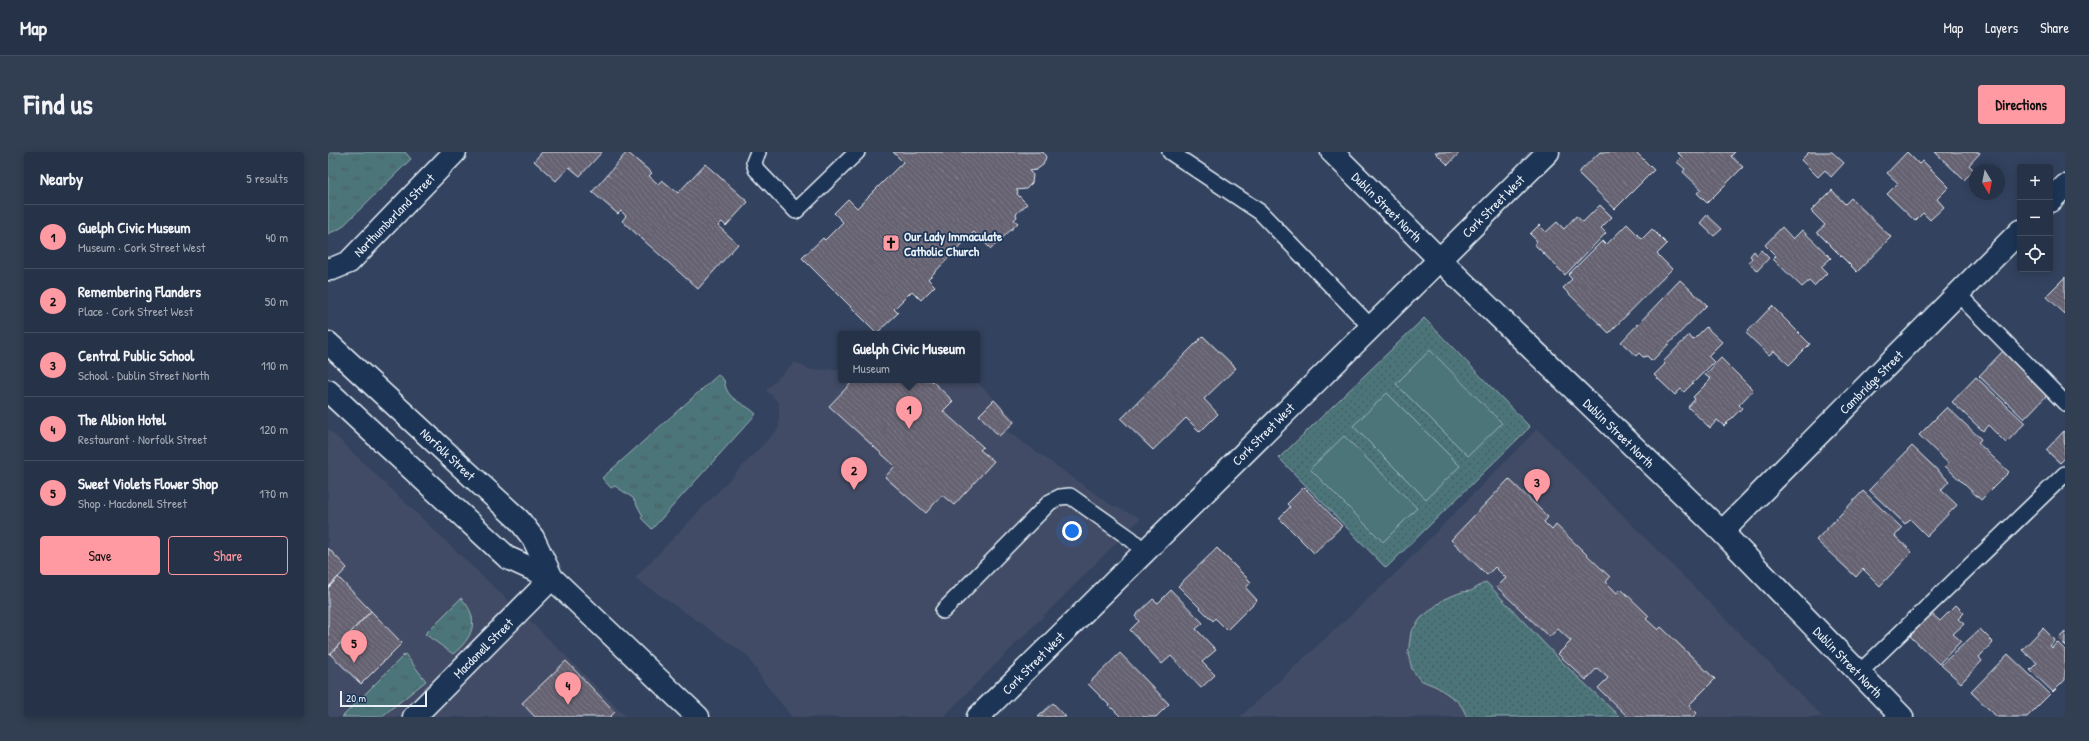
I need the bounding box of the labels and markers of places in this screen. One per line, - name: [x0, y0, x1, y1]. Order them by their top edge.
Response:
- place label: Our Lady Immaculate Catholic Church: [904, 227, 1003, 260]
- church icon: Our Lady Immaculate Catholic Church: [881, 233, 901, 253]
- pin: 1: [896, 396, 922, 429]
- pin: 2: [841, 457, 867, 490]
- pin: 3: [1524, 469, 1550, 502]
- pin: 5: [341, 630, 367, 663]
- pin: 4: [555, 672, 581, 705]

